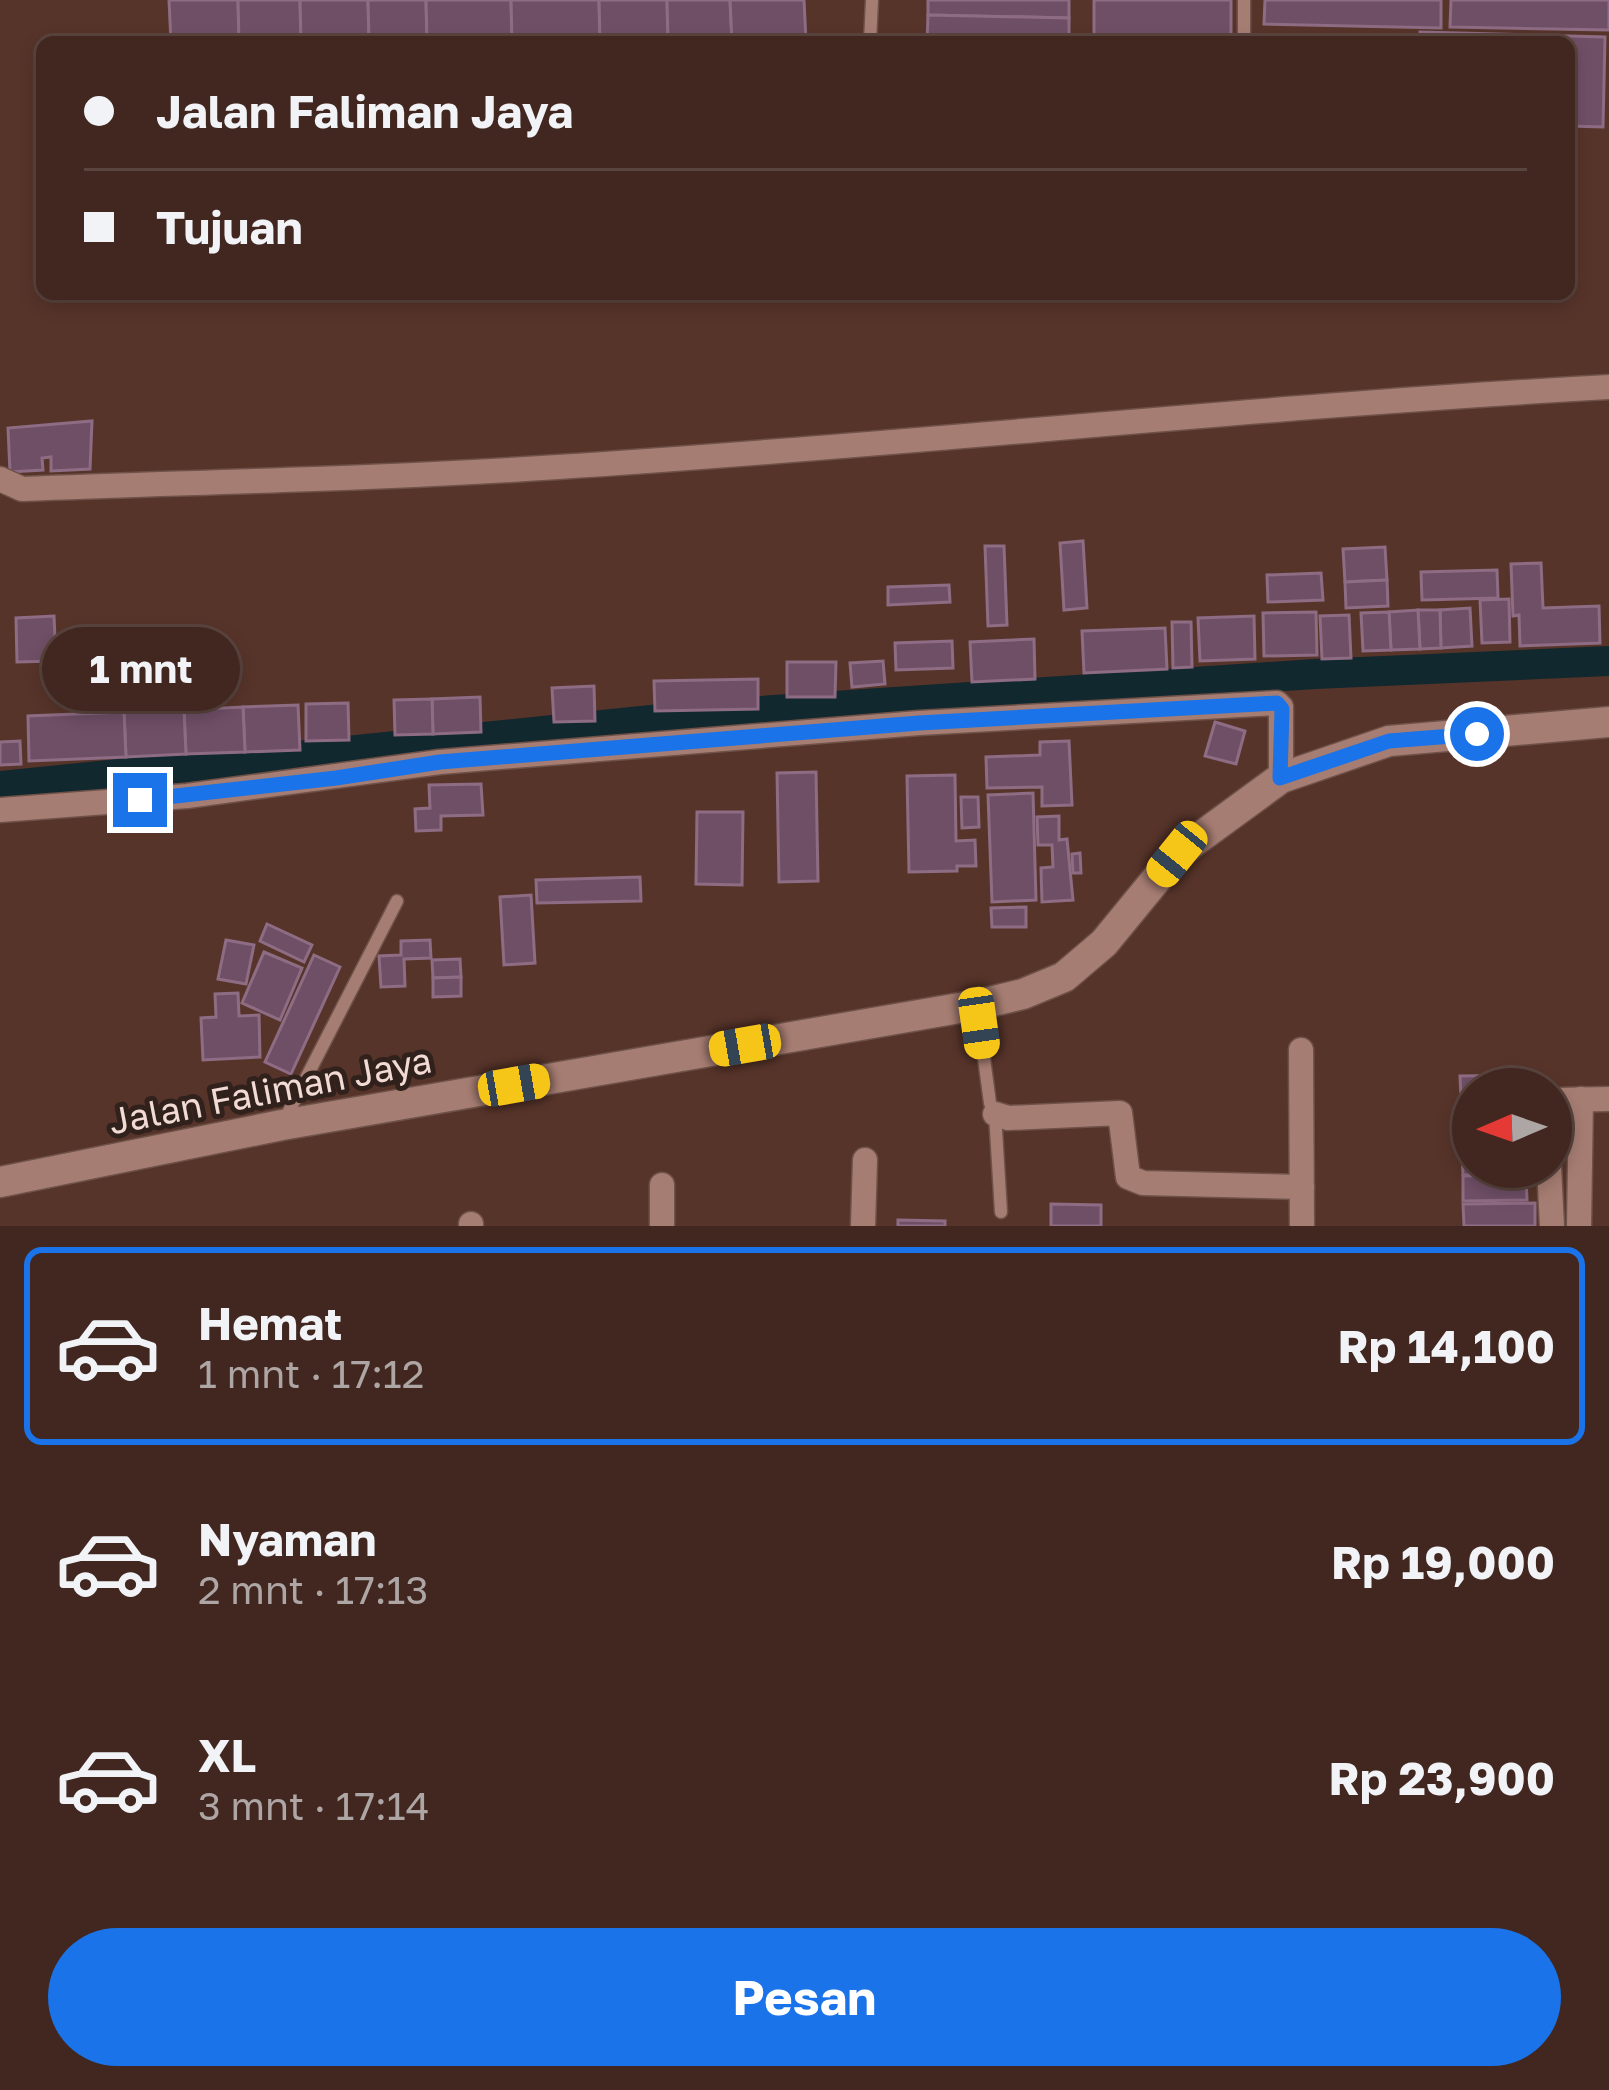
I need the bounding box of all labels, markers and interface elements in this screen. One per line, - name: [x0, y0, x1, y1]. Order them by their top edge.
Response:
- text: Jalan Faliman Jaya: [156, 84, 573, 138]
- text: Tujuan: [156, 200, 303, 254]
- callout: 1 mnt: [41, 626, 239, 710]
- text: 1 mnt: [89, 645, 193, 692]
- route start: [1450, 707, 1504, 761]
- route end: [113, 773, 167, 827]
- car: [1140, 815, 1214, 893]
- car: [956, 985, 1002, 1061]
- car: [706, 1021, 784, 1069]
- street label: Jalan Faliman Jaya: [105, 1038, 435, 1142]
- car: [475, 1061, 553, 1109]
- north arrow: [1452, 1068, 1572, 1188]
- map controls: [1452, 1068, 1572, 1188]
- icon: car: [54, 1292, 162, 1400]
- text: Hemat: [198, 1296, 342, 1350]
- text: Rp 14,100: [1337, 1319, 1555, 1373]
- text: 1 mnt · 17:12: [198, 1350, 424, 1397]
- icon: car: [54, 1508, 162, 1616]
- text: Nyaman: [198, 1512, 376, 1566]
- text: Rp 19,000: [1331, 1535, 1555, 1589]
- text: 2 mnt · 17:13: [198, 1566, 428, 1613]
- icon: car: [54, 1724, 162, 1832]
- text: XL: [198, 1728, 256, 1782]
- text: Rp 23,900: [1328, 1751, 1555, 1805]
- text: 3 mnt · 17:14: [198, 1782, 429, 1829]
- button: Pesan: [48, 1928, 1561, 2066]

